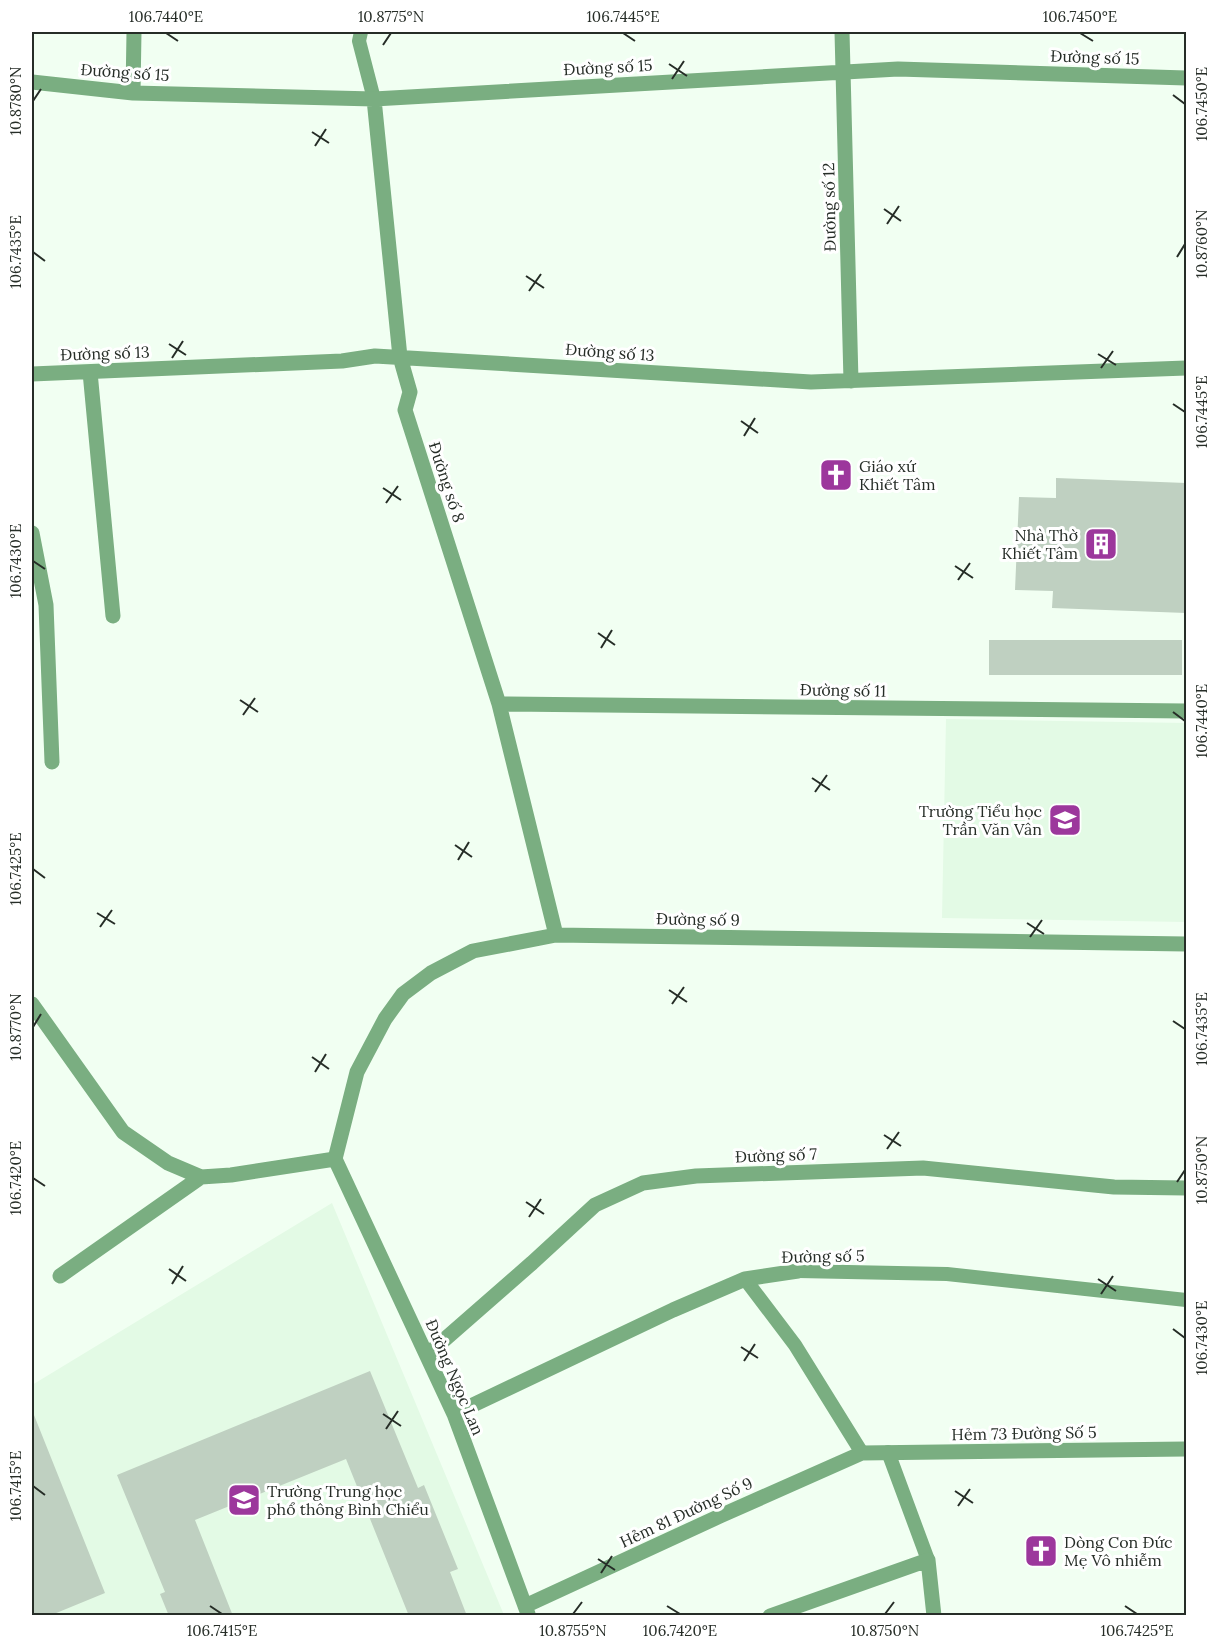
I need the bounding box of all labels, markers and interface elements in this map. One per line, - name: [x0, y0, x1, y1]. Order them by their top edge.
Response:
- text: 106.7440°E: [129, 7, 203, 26]
- text: 10.8775°N: [358, 7, 424, 26]
- text: 106.7445°E: [586, 7, 660, 26]
- text: 106.7450°E: [1043, 7, 1117, 26]
- street label: Đường số 15: [1050, 45, 1140, 69]
- street label: Đường số 15: [563, 55, 653, 79]
- street label: Đường số 15: [80, 59, 170, 85]
- text: 10.8780°N: [6, 67, 25, 135]
- text: 106.7450°E: [1192, 67, 1211, 141]
- street label: Đường số 12: [818, 162, 840, 252]
- text: 10.8760°N: [1192, 209, 1211, 279]
- text: 106.7435°E: [6, 215, 25, 289]
- street label: Đường số 13: [565, 339, 655, 365]
- street label: Đường số 13: [60, 341, 150, 365]
- text: 106.7445°E: [1192, 375, 1211, 449]
- street label: Đường số 8: [425, 439, 469, 525]
- place label: Giáo xứ Khiết Tâm: [859, 456, 936, 494]
- church icon: Giáo xứ Khiết Tâm: [818, 457, 854, 493]
- text: 106.7430°E: [6, 524, 25, 598]
- place label: Nhà Thờ Khiết Tâm: [1002, 525, 1078, 563]
- building icon: Nhà Thờ Khiết Tâm: [1083, 526, 1119, 562]
- street label: Đường số 11: [800, 679, 886, 701]
- text: 106.7440°E: [1192, 684, 1211, 758]
- place label: Trường Tiểu học Trần Văn Vân: [919, 801, 1042, 839]
- school or university icon: Trường Tiểu học Trần Văn Vân: [1047, 802, 1083, 838]
- text: 106.7425°E: [6, 832, 25, 906]
- street label: Đường số 9: [656, 908, 740, 930]
- text: 106.7435°E: [1192, 992, 1211, 1066]
- text: 10.8770°N: [6, 993, 25, 1061]
- text: 10.8750°N: [1192, 1136, 1211, 1204]
- text: 106.7420°E: [6, 1141, 25, 1215]
- street label: Đường số 7: [735, 1144, 818, 1166]
- street label: Đường số 5: [781, 1245, 865, 1267]
- text: 106.7430°E: [1192, 1301, 1211, 1375]
- street label: Đường Ngọc Lan: [422, 1316, 489, 1438]
- street label: Hẻm 73 Đường Số 5: [951, 1422, 1097, 1444]
- text: 106.7415°E: [6, 1451, 25, 1521]
- street label: Hẻm 81 Đường Số 9: [616, 1472, 756, 1552]
- place label: Trường Trung học phổ thông Bình Chiểu: [267, 1481, 429, 1519]
- school or university icon: Trường Trung học phổ thông Bình Chiểu: [226, 1482, 262, 1518]
- place label: Dòng Con Đức Mẹ Vô nhiễm: [1064, 1532, 1173, 1570]
- church icon: Dòng Con Đức Mẹ Vô nhiễm: [1023, 1533, 1059, 1569]
- text: 106.7415°E: [187, 1621, 257, 1640]
- text: 10.8755°N: [539, 1621, 607, 1640]
- text: 106.7420°E: [643, 1621, 717, 1640]
- text: 10.8750°N: [851, 1621, 919, 1640]
- text: 106.7425°E: [1100, 1621, 1174, 1640]

